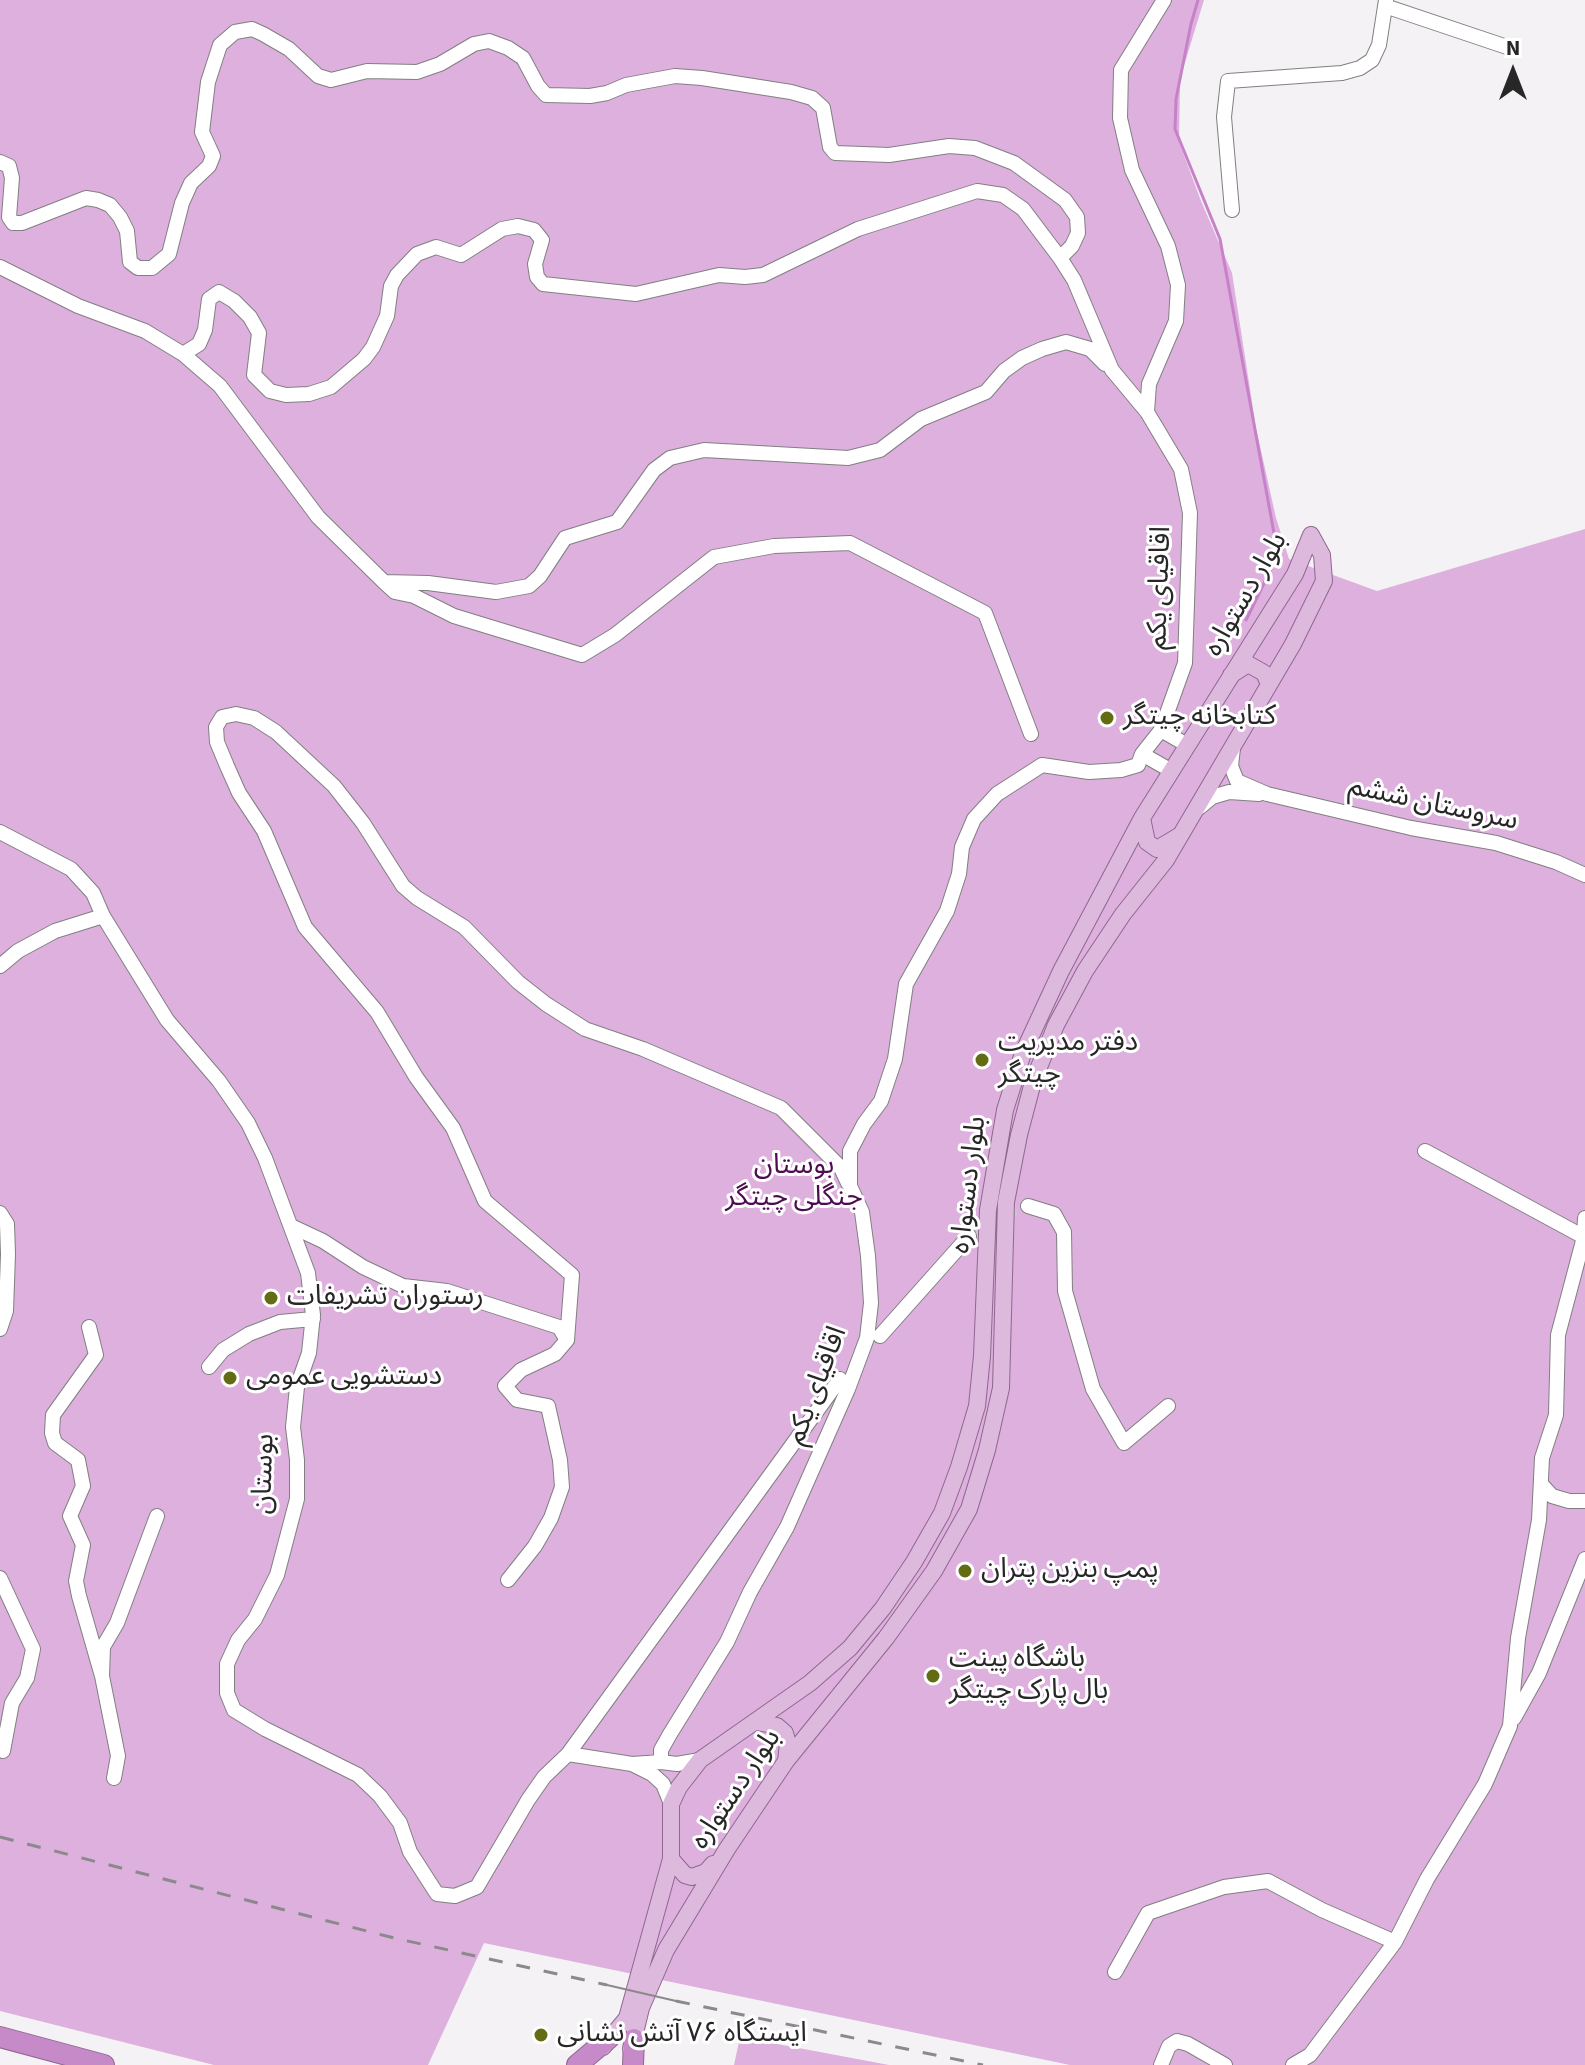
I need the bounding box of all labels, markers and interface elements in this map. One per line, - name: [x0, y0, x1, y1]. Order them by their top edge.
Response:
- north arrow: [1473, 32, 1553, 112]
- text: N: [1506, 32, 1520, 64]
- street label: اقاقیای یکم: [1142, 526, 1180, 650]
- street label: بلوار دستواره: [1198, 527, 1296, 663]
- place label: کتابخانه چیتگر: [1123, 701, 1276, 735]
- marker: کتابخانه چیتگر: [1098, 709, 1116, 727]
- street label: سروستان ششم: [1345, 771, 1521, 839]
- place label: دفتر مدیریت چیتگر: [998, 1027, 1138, 1093]
- marker: دفتر مدیریت چیتگر: [973, 1051, 991, 1069]
- street label: بلوار دستواره: [945, 1115, 995, 1255]
- park label: بوستان جنگلی چیتگر: [725, 1150, 863, 1216]
- place label: رستوران تشریفات: [287, 1281, 484, 1315]
- marker: رستوران تشریفات: [262, 1289, 280, 1307]
- street label: اقاقیای یکم: [780, 1322, 856, 1450]
- place label: دستشویی عمومی: [246, 1361, 442, 1395]
- marker: دستشویی عمومی: [221, 1369, 239, 1387]
- street label: بوستان: [247, 1433, 283, 1515]
- place label: پمپ بنزین پتران: [981, 1554, 1159, 1588]
- marker: پمپ بنزین پتران: [956, 1562, 974, 1580]
- place label: باشگاه پینت بال پارک چیتگر: [949, 1643, 1108, 1709]
- marker: باشگاه پینت بال پارک چیتگر: [924, 1667, 942, 1685]
- street label: بلوار دستواره: [685, 1723, 789, 1857]
- place label: ایستگاه ۷۶ آتش نشانی: [557, 2018, 807, 2052]
- marker: ایستگاه ۷۶ آتش نشانی: [532, 2026, 550, 2044]

